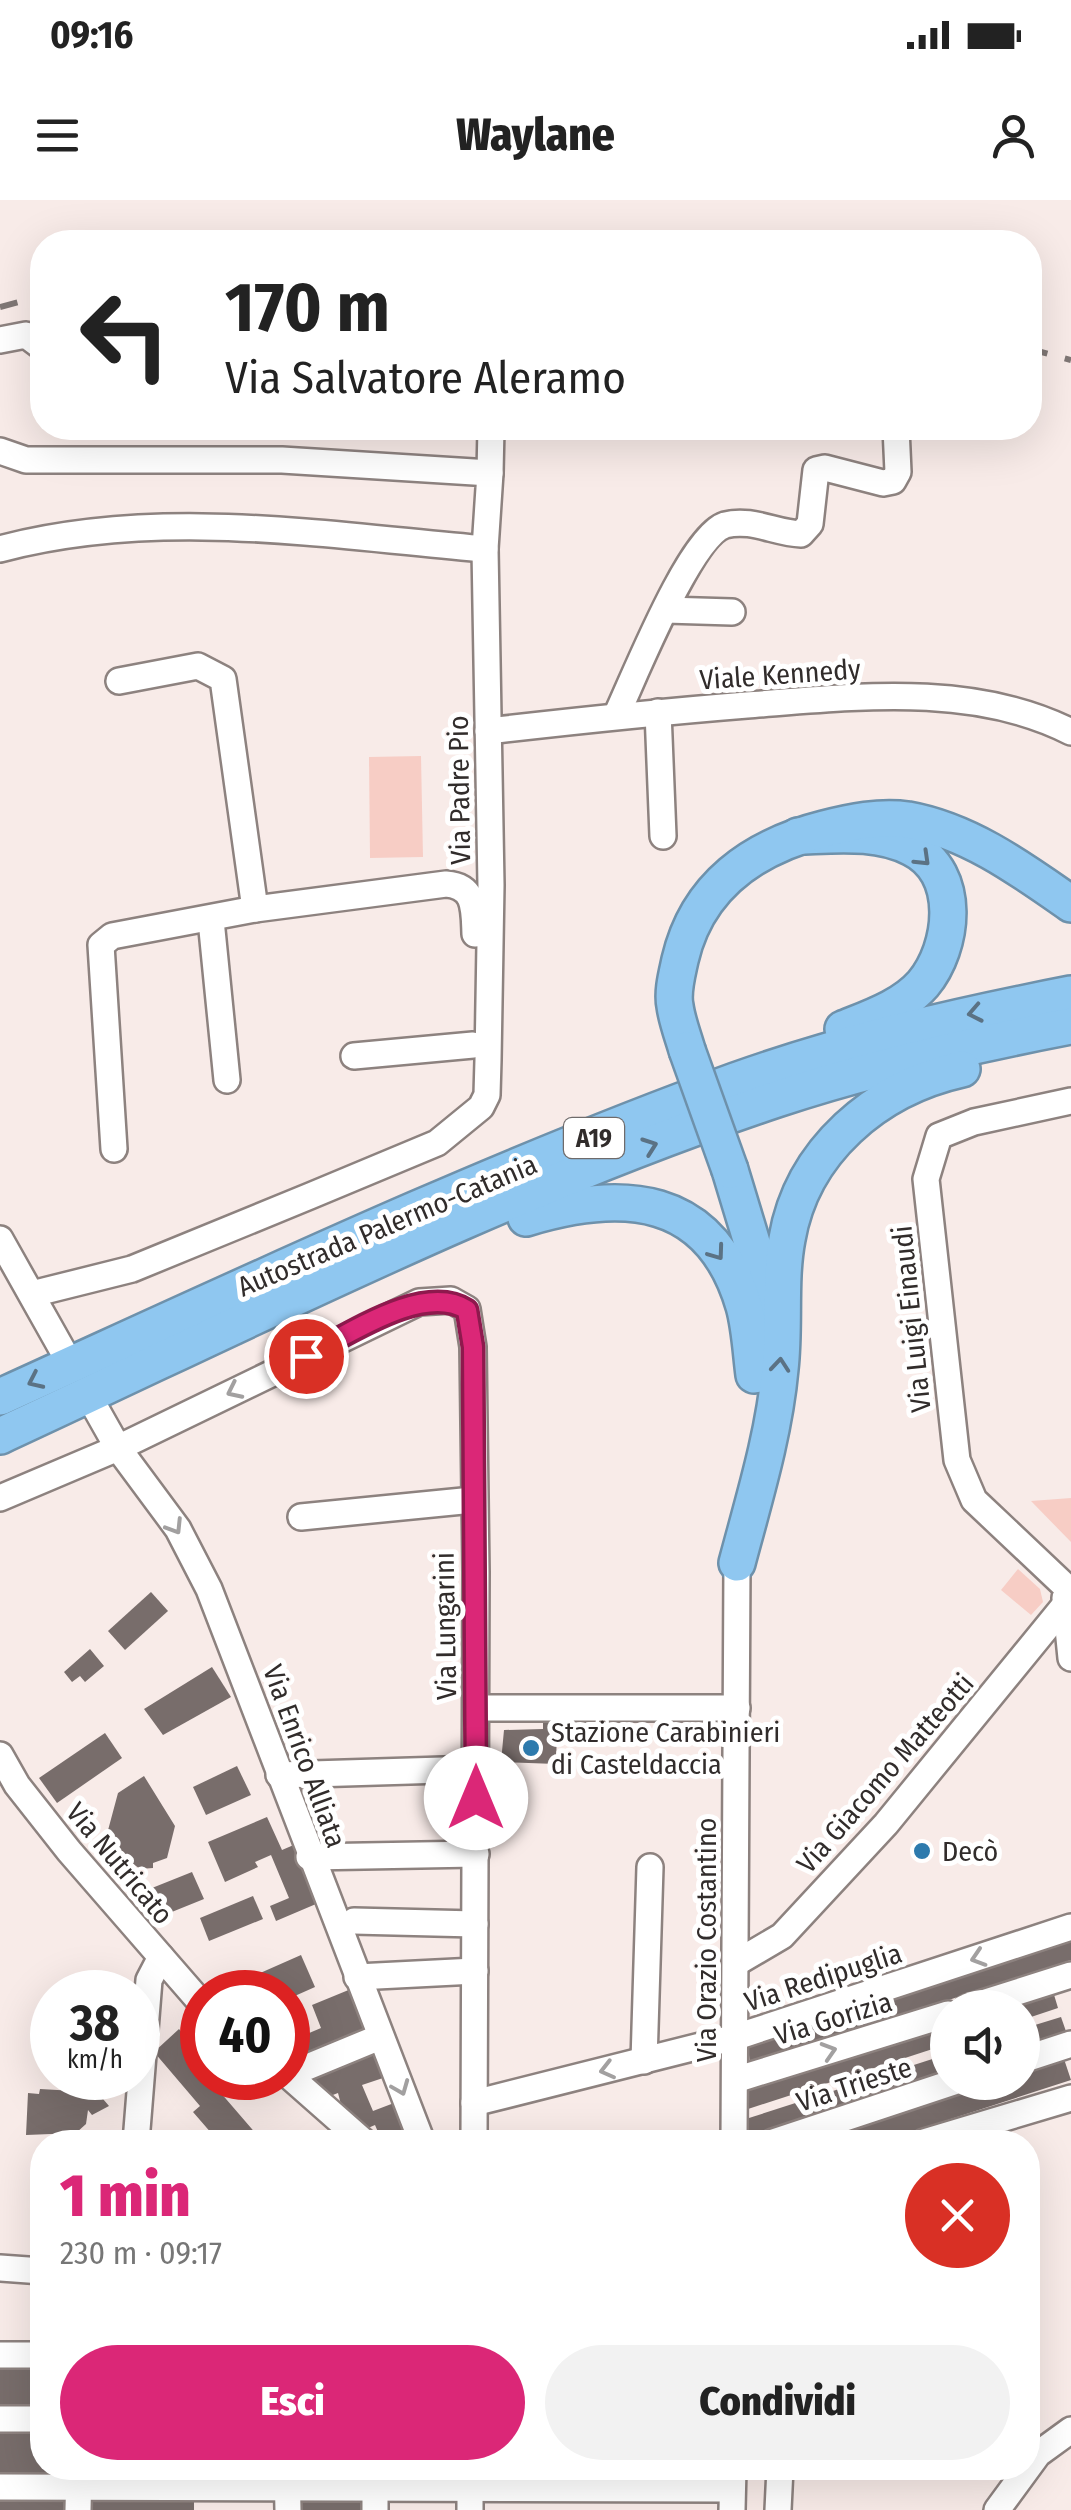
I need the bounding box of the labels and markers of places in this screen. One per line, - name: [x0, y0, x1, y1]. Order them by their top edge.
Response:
- pin: [264, 1314, 349, 1399]
- place label: Stazione Carabinieri di Casteldaccia: [551, 1716, 780, 1781]
- marker: Stazione Carabinieri di Casteldaccia: [520, 1737, 542, 1759]
- place label: Decò: [942, 1835, 998, 1868]
- marker: Decò: [911, 1840, 933, 1862]

